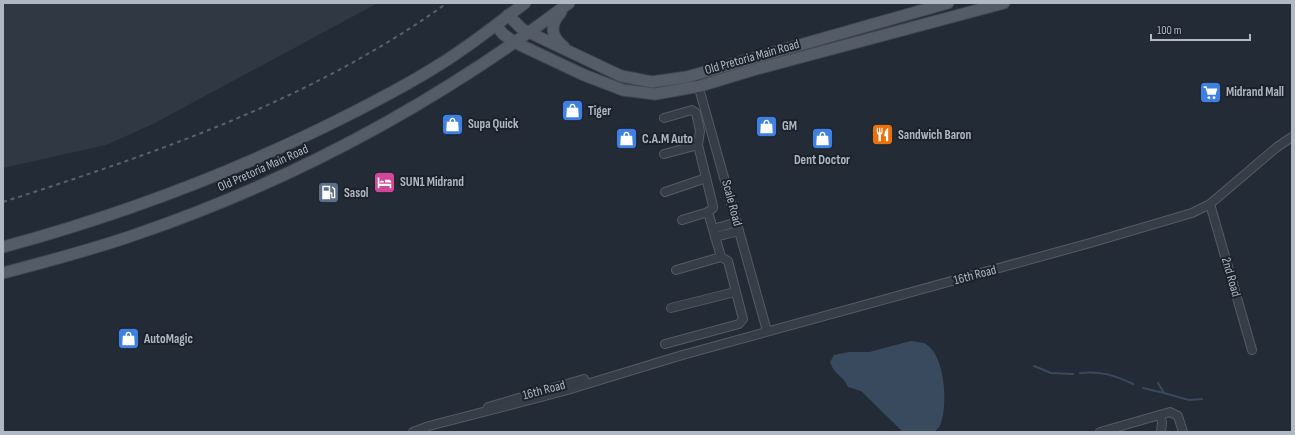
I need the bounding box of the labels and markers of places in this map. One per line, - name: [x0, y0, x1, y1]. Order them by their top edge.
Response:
- supermarket icon: Midrand Mall: [1197, 79, 1223, 105]
- place label: Midrand Mall: [1226, 84, 1284, 100]
- shop icon: Tiger: [560, 98, 586, 124]
- place label: Tiger: [588, 103, 611, 119]
- shop icon: Supa Quick: [439, 111, 465, 137]
- shop icon: GM: [753, 113, 779, 139]
- place label: Supa Quick: [468, 116, 519, 132]
- place label: GM: [782, 118, 797, 134]
- restaurant icon: Sandwich Baron: [869, 122, 895, 148]
- shop icon: Dent Doctor: [809, 125, 835, 151]
- shop icon: C.A.M Auto: [613, 126, 639, 152]
- place label: Sandwich Baron: [898, 127, 972, 143]
- place label: C.A.M Auto: [642, 131, 693, 147]
- place label: Dent Doctor: [794, 152, 850, 168]
- hotel icon: SUN1 Midrand: [371, 169, 397, 195]
- place label: SUN1 Midrand: [400, 174, 464, 190]
- fuel station icon: Sasol: [316, 180, 342, 206]
- place label: Sasol: [344, 185, 369, 201]
- shop icon: AutoMagic: [116, 326, 142, 352]
- place label: AutoMagic: [143, 331, 193, 347]

